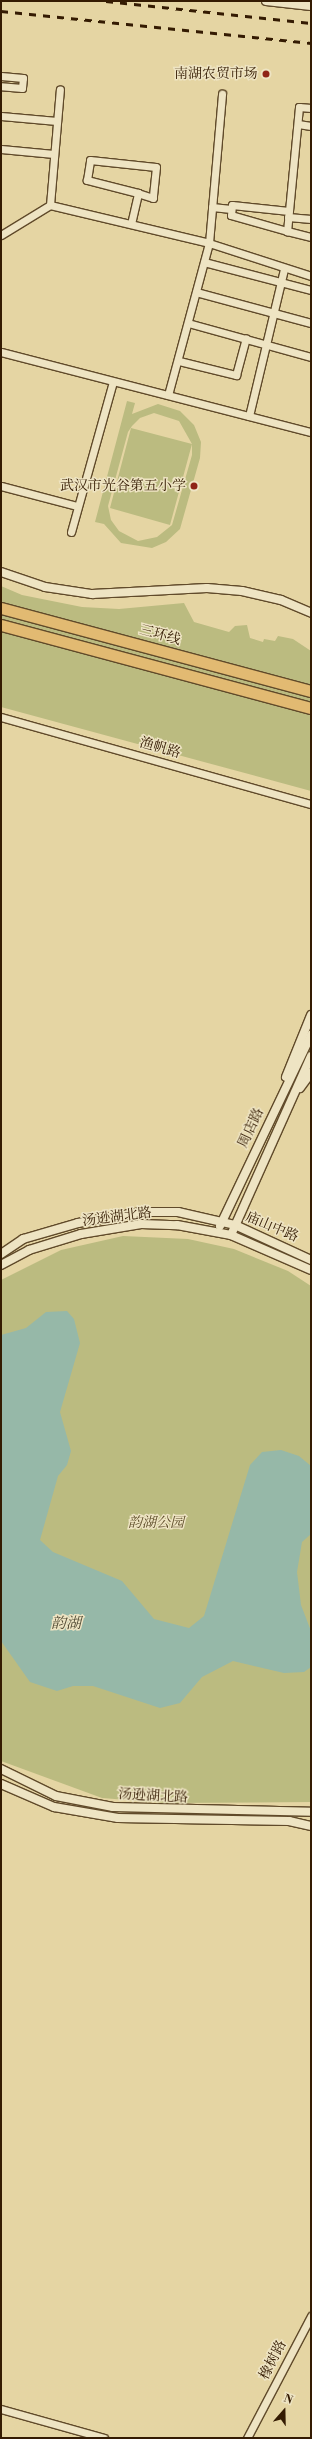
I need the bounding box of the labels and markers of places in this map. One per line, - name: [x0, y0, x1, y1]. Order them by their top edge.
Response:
- place label: 南湖农贸市场: [174, 66, 258, 82]
- marker: 南湖农贸市场: [261, 69, 271, 79]
- place label: 武汉市光谷第五小学: [60, 478, 186, 494]
- marker: 武汉市光谷第五小学: [189, 481, 199, 491]

